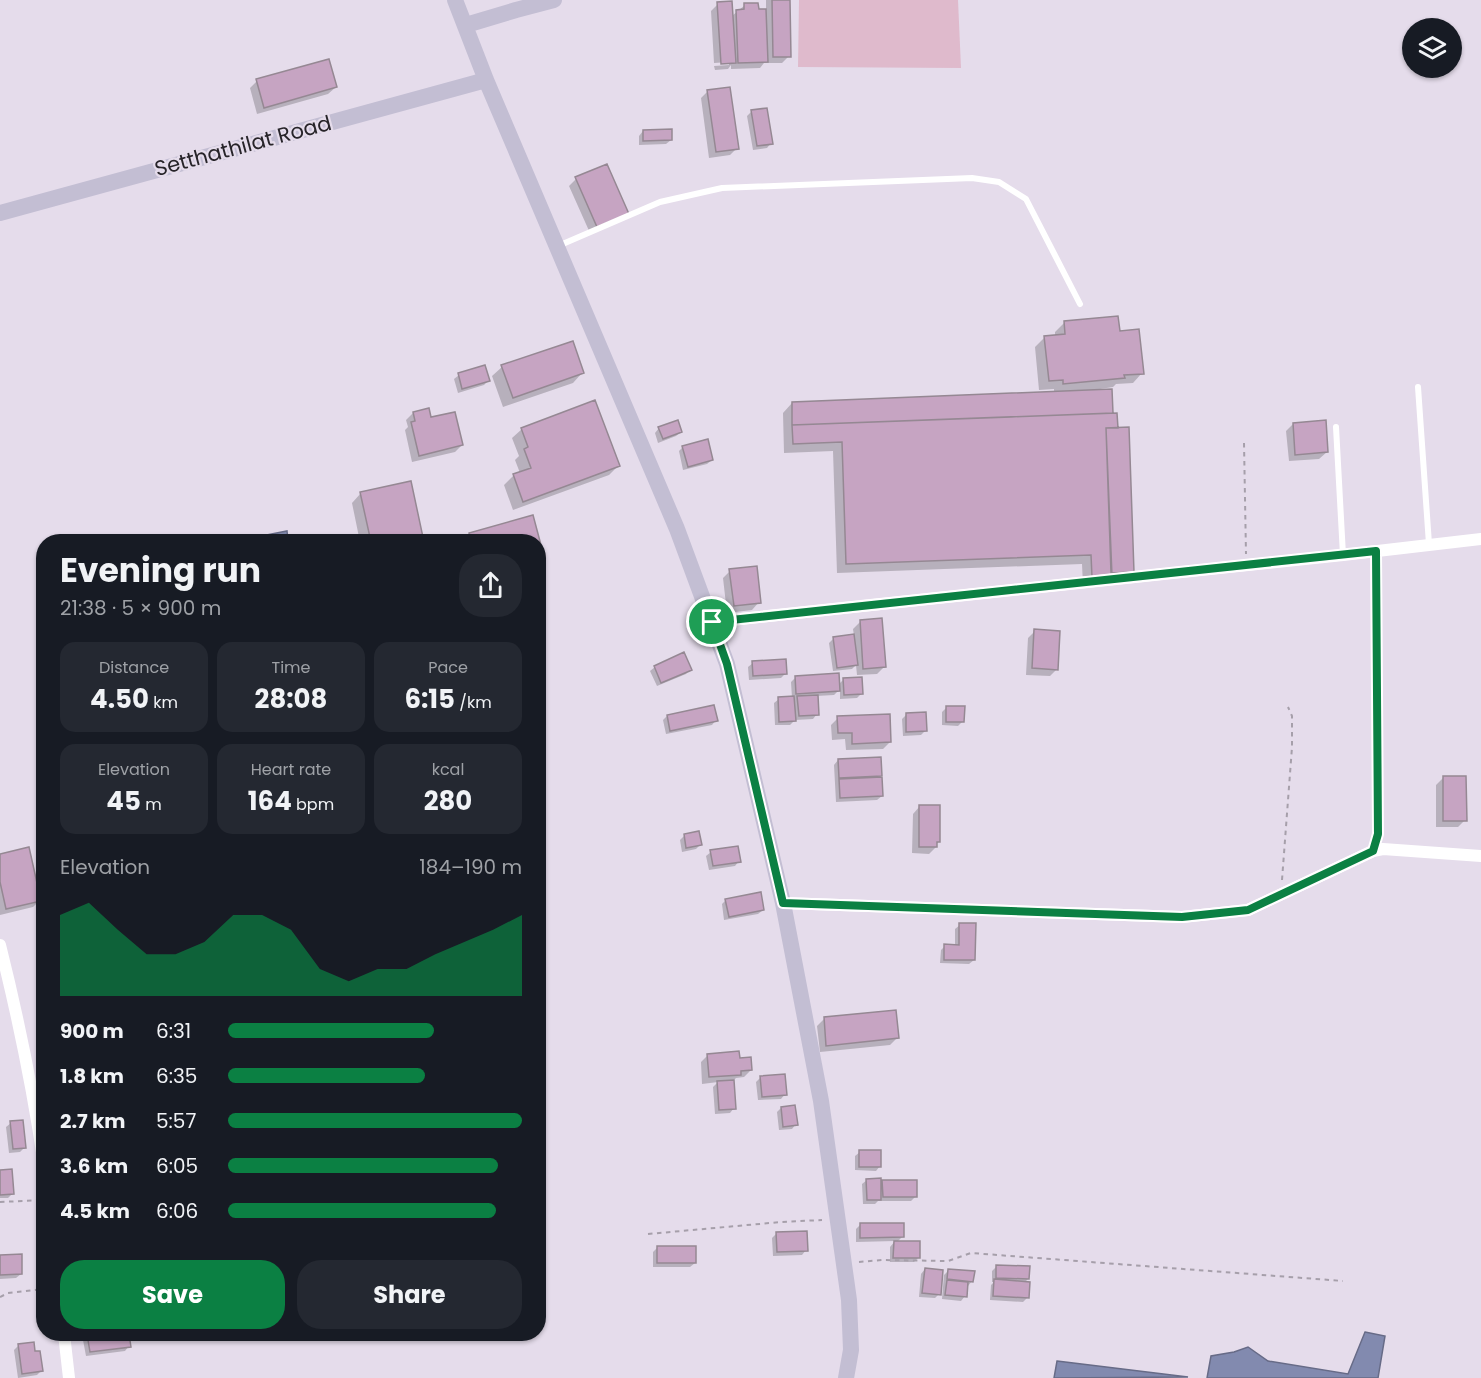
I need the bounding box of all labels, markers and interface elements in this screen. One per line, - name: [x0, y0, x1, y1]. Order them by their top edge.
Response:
- map controls: [1402, 18, 1462, 78]
- button: layers: [1402, 18, 1462, 78]
- street label: Setthathilat Road: [151, 108, 334, 183]
- text: Evening run: [60, 547, 261, 594]
- button: share: [459, 554, 522, 617]
- text: 21:38 · 5 × 900 m: [60, 594, 221, 622]
- pin: [686, 596, 737, 647]
- icon: arrive: [695, 605, 728, 638]
- text: Distance: [99, 656, 169, 679]
- text: Time: [272, 656, 311, 679]
- text: Pace: [428, 656, 468, 679]
- text: 4.50: [90, 681, 149, 717]
- text: 28:08: [255, 681, 327, 717]
- text: 6:15: [404, 681, 455, 717]
- text: km: [149, 691, 178, 714]
- text: /km: [455, 691, 492, 714]
- text: Elevation: [98, 758, 170, 781]
- text: Heart rate: [251, 758, 331, 781]
- text: kcal: [432, 758, 464, 781]
- text: 45: [106, 783, 141, 819]
- text: 164: [248, 783, 292, 819]
- text: 280: [424, 783, 472, 819]
- text: m: [141, 793, 162, 816]
- text: bpm: [292, 793, 334, 816]
- text: Elevation: [60, 853, 150, 881]
- text: 184–190 m: [419, 853, 522, 881]
- text: 900 m: [60, 1017, 124, 1045]
- text: 6:31: [156, 1017, 191, 1045]
- text: 1.8 km: [60, 1062, 124, 1090]
- text: 6:35: [156, 1062, 197, 1090]
- text: 2.7 km: [60, 1107, 126, 1135]
- text: 5:57: [156, 1107, 196, 1135]
- text: 3.6 km: [60, 1152, 128, 1180]
- text: 6:05: [156, 1152, 198, 1180]
- text: 4.5 km: [60, 1197, 130, 1225]
- text: 6:06: [156, 1197, 198, 1225]
- button: Save: [60, 1260, 285, 1329]
- button: Share: [297, 1260, 522, 1329]

